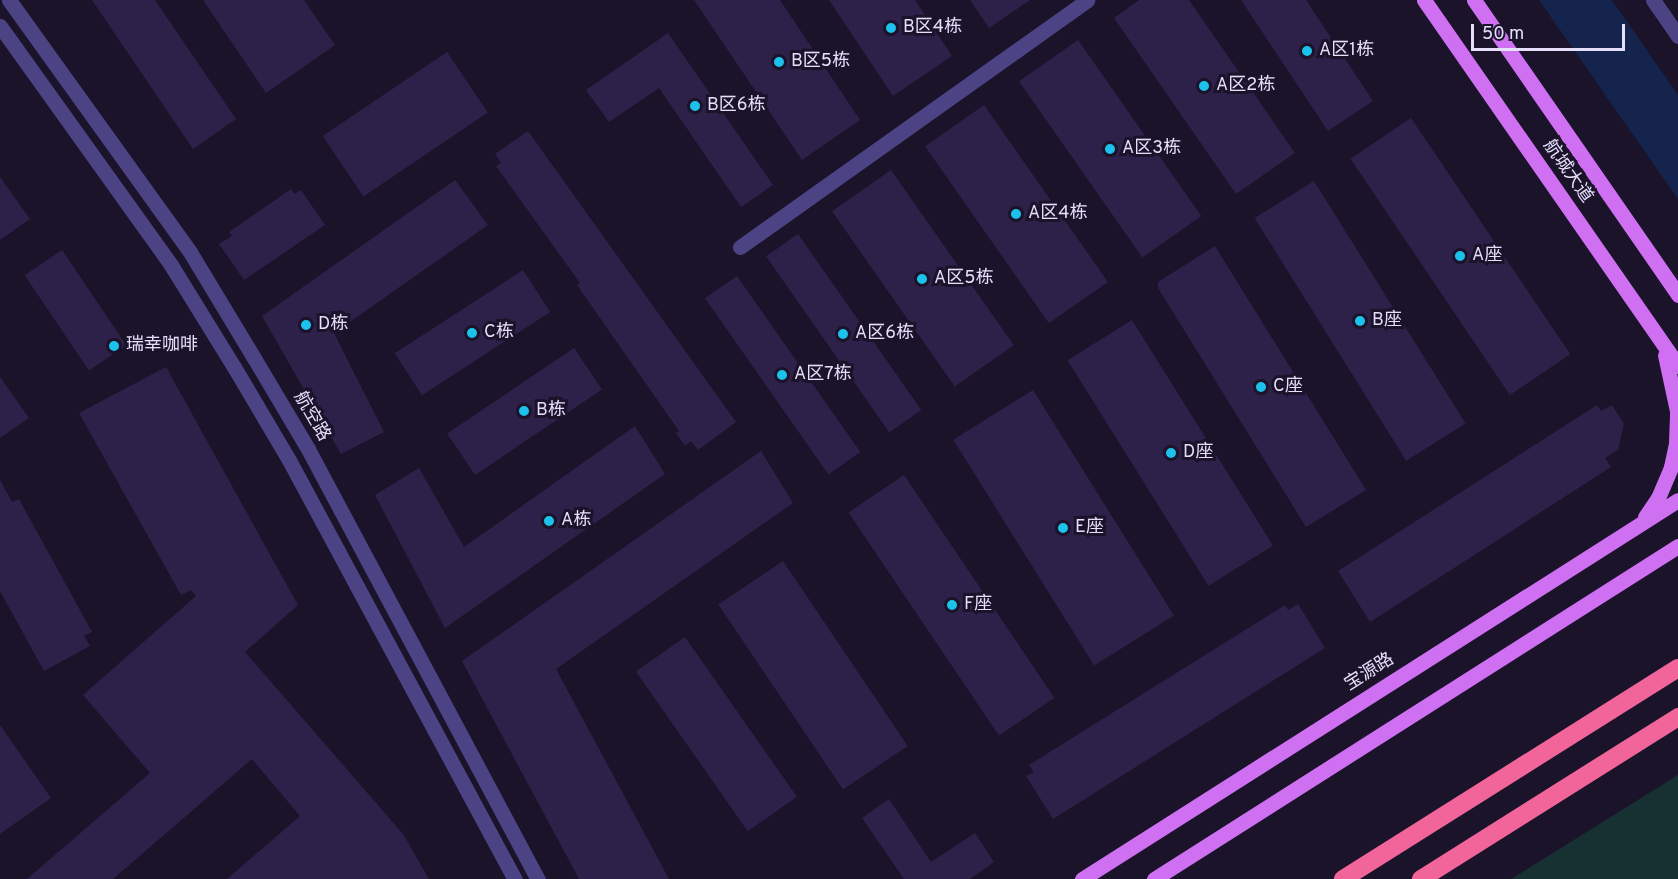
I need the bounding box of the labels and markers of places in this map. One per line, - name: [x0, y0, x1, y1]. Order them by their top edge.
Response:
- place label: B区4栋: [903, 17, 962, 39]
- marker: B区4栋: [884, 21, 898, 35]
- place label: A区1栋: [1319, 40, 1374, 62]
- marker: A区1栋: [1300, 44, 1314, 58]
- place label: B区5栋: [791, 51, 850, 73]
- marker: B区5栋: [772, 55, 786, 69]
- place label: A区2栋: [1216, 75, 1275, 97]
- marker: A区2栋: [1197, 79, 1211, 93]
- place label: B区6栋: [707, 95, 766, 117]
- marker: B区6栋: [688, 99, 702, 113]
- place label: A区3栋: [1122, 138, 1181, 160]
- marker: A区3栋: [1103, 142, 1117, 156]
- place label: A区4栋: [1028, 203, 1087, 225]
- marker: A区4栋: [1009, 207, 1023, 221]
- place label: A座: [1472, 245, 1502, 267]
- marker: A座: [1453, 249, 1467, 263]
- place label: A区5栋: [934, 268, 993, 290]
- marker: A区5栋: [915, 272, 929, 286]
- place label: B座: [1372, 310, 1402, 332]
- place label: D栋: [318, 314, 348, 336]
- marker: B座: [1353, 314, 1367, 328]
- marker: D栋: [299, 318, 313, 332]
- place label: C栋: [484, 322, 514, 344]
- place label: A区6栋: [855, 323, 914, 345]
- marker: C栋: [465, 326, 479, 340]
- marker: A区6栋: [836, 327, 850, 341]
- place label: 瑞幸咖啡: [126, 335, 198, 357]
- marker: 瑞幸咖啡: [107, 339, 121, 353]
- place label: A区7栋: [794, 364, 852, 386]
- marker: A区7栋: [775, 368, 789, 382]
- place label: C座: [1273, 376, 1303, 398]
- marker: C座: [1254, 380, 1268, 394]
- place label: B栋: [536, 400, 566, 422]
- marker: B栋: [517, 404, 531, 418]
- place label: D座: [1183, 442, 1213, 464]
- marker: D座: [1164, 446, 1178, 460]
- place label: A栋: [561, 510, 591, 532]
- marker: A栋: [542, 514, 556, 528]
- place label: E座: [1075, 517, 1104, 539]
- marker: E座: [1056, 521, 1070, 535]
- place label: F座: [964, 594, 992, 616]
- marker: F座: [945, 598, 959, 612]

